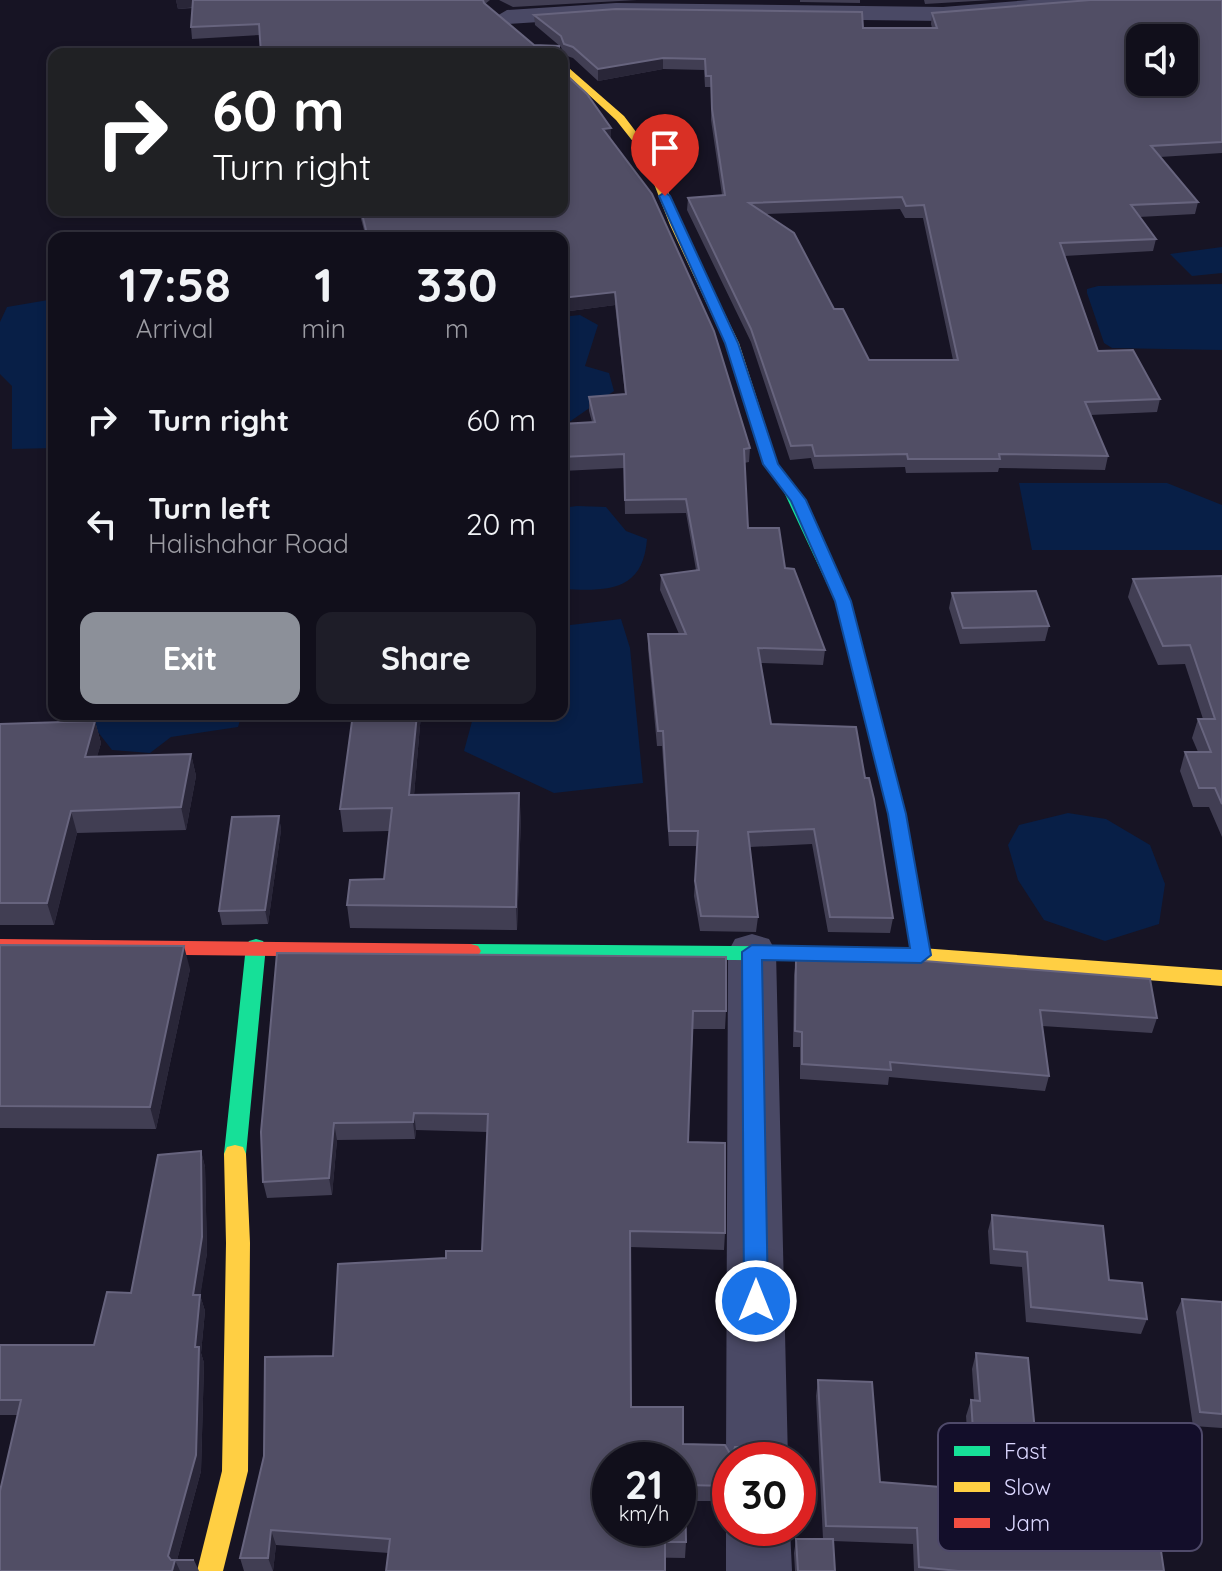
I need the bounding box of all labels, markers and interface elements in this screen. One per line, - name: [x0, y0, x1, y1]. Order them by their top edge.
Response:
- map controls: [1126, 24, 1198, 96]
- button: sound: [1126, 24, 1198, 96]
- text: 60 m: [212, 75, 345, 145]
- icon: right: [80, 80, 184, 184]
- pin: [631, 114, 699, 196]
- icon: arrive: [643, 126, 687, 170]
- text: Turn right: [212, 144, 371, 189]
- text: 17:58: [119, 254, 231, 314]
- text: 1: [314, 254, 333, 314]
- text: 330: [416, 254, 497, 314]
- text: Arrival: [136, 312, 214, 345]
- text: min: [301, 312, 346, 345]
- text: m: [445, 312, 469, 345]
- icon: right: [80, 398, 124, 442]
- text: Turn right: [148, 401, 289, 439]
- text: 60 m: [466, 401, 536, 439]
- text: Turn left: [148, 489, 271, 527]
- icon: left: [80, 502, 124, 546]
- text: 20 m: [466, 505, 536, 543]
- text: Halishahar Road: [148, 527, 349, 560]
- button: Exit: [80, 612, 300, 704]
- button: Share: [316, 612, 536, 704]
- position arrow: [714, 1259, 798, 1343]
- legend: [938, 1423, 1202, 1551]
- text: Fast: [1004, 1437, 1047, 1465]
- speed limit sign: 30: [712, 1442, 816, 1546]
- text: 21: [625, 1459, 663, 1509]
- text: Slow: [1004, 1473, 1051, 1501]
- text: km/h: [619, 1501, 669, 1526]
- text: Jam: [1004, 1509, 1050, 1537]

